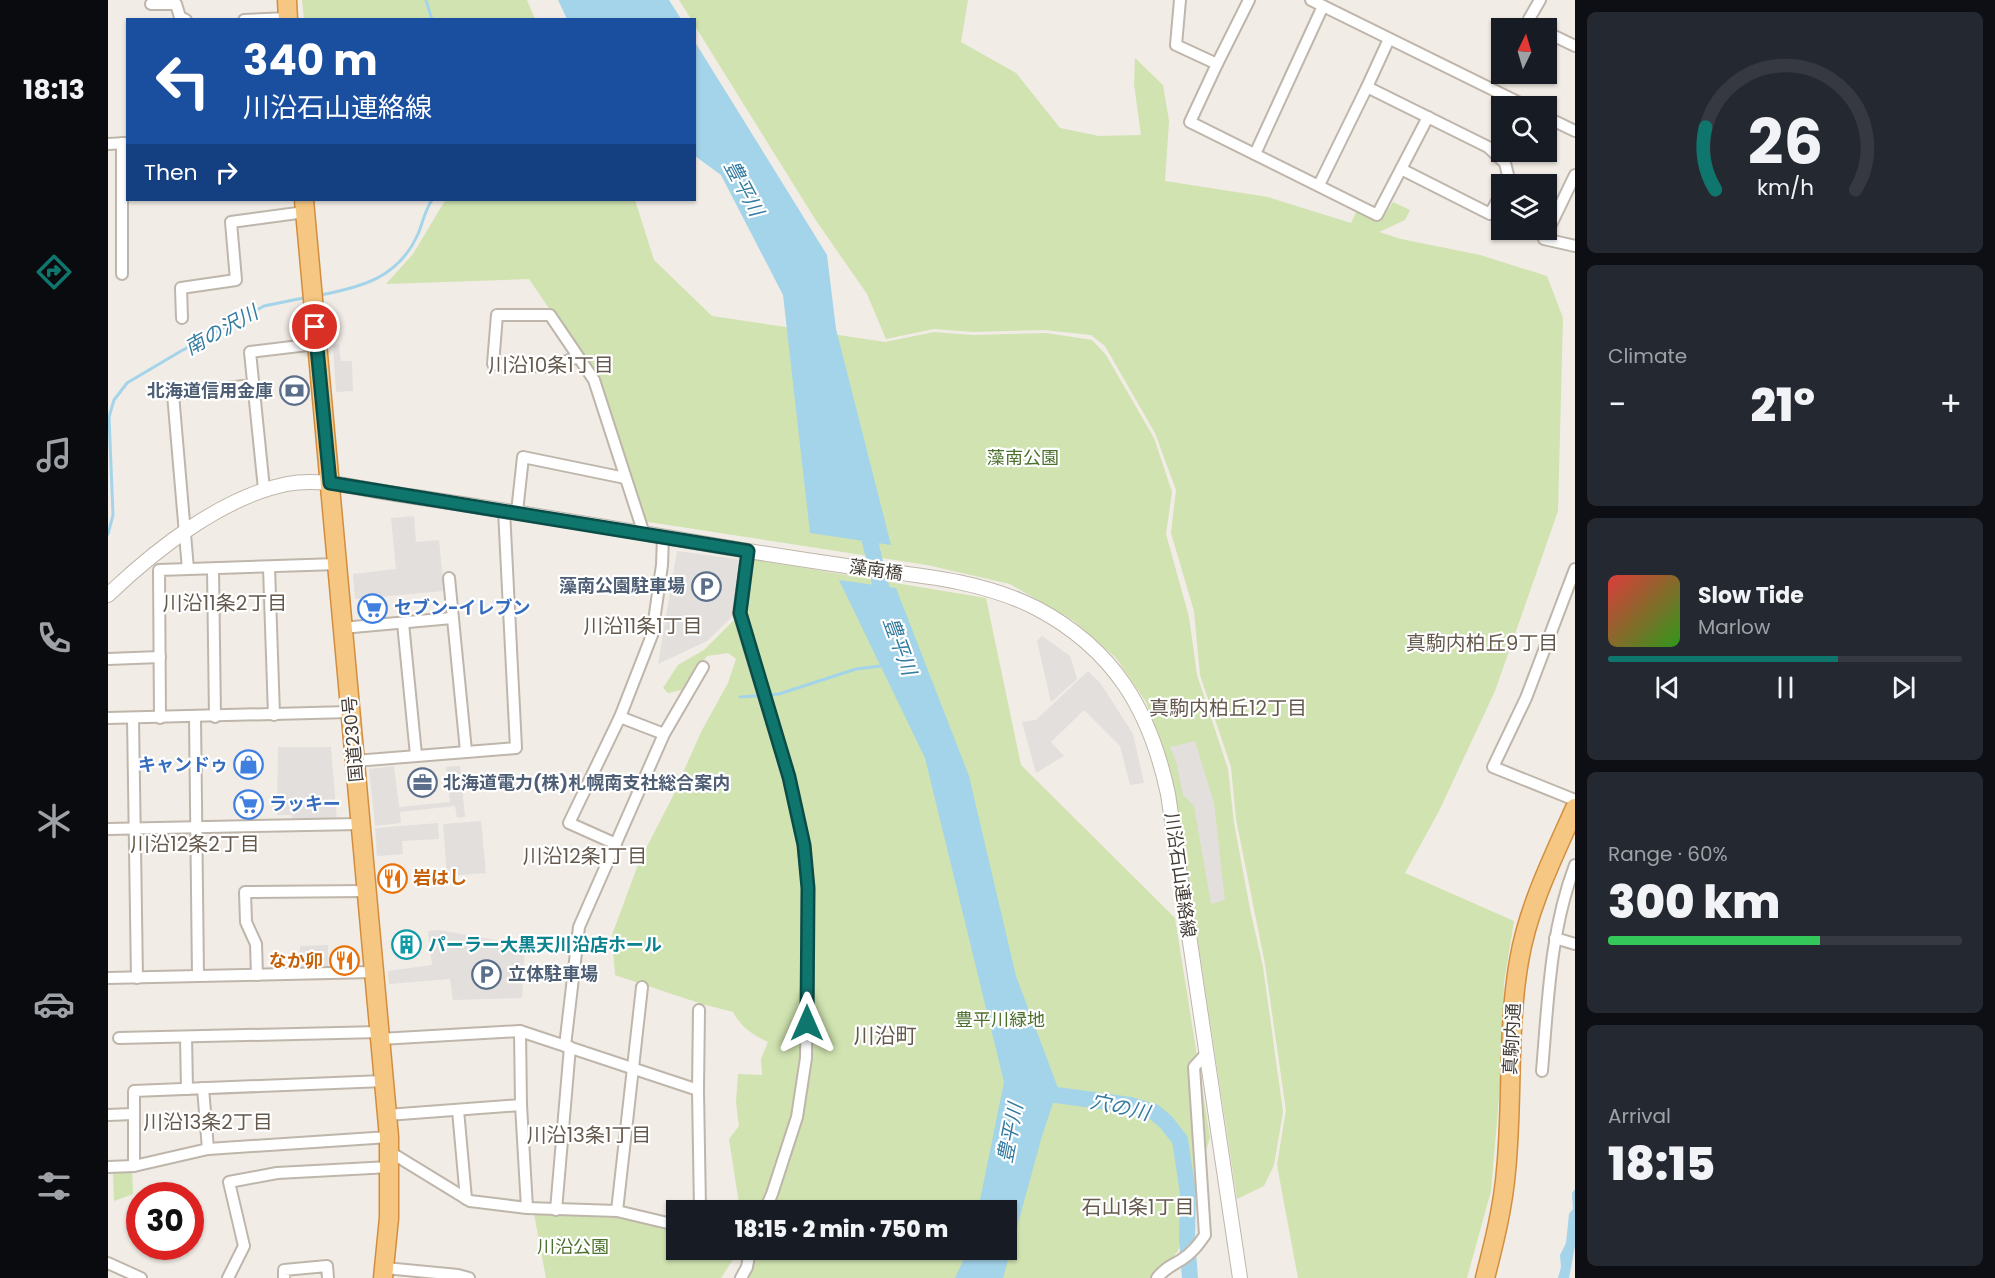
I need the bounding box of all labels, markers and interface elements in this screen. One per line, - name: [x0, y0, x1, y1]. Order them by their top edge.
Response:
- north arrow: [1491, 18, 1557, 84]
- map controls: [1491, 18, 1557, 240]
- text: 340 m: [243, 31, 378, 90]
- icon: left: [144, 42, 222, 120]
- text: 18:13: [23, 71, 85, 108]
- text: 川沿石山連絡線: [243, 89, 432, 126]
- button: search: [1491, 96, 1557, 162]
- text: 26: [1747, 98, 1823, 186]
- water label: 豊平川: [718, 155, 771, 223]
- icon: right: [210, 156, 243, 189]
- text: Then: [144, 157, 198, 188]
- text: km/h: [1756, 172, 1814, 203]
- button: layers: [1491, 174, 1557, 240]
- icon: directions: [33, 251, 75, 293]
- water label: 南の沢川: [179, 297, 265, 362]
- pin: [289, 301, 340, 352]
- icon: arrive: [298, 310, 331, 343]
- text: Climate: [1608, 342, 1687, 370]
- district label: 川沿10条1丁目: [488, 351, 614, 379]
- text: 21°: [1751, 374, 1815, 437]
- bank icon: 北海道信用金庫: [278, 375, 310, 407]
- place label: 北海道信用金庫: [147, 378, 273, 403]
- text: −: [1608, 381, 1626, 428]
- text: +: [1939, 381, 1962, 428]
- icon: music: [33, 434, 75, 476]
- park label: 藻南公園: [987, 445, 1059, 470]
- street label: 藻南橋: [848, 553, 905, 586]
- parking icon: 藻南公園駐車場: [690, 570, 722, 602]
- place label: 藻南公園駐車場: [559, 573, 685, 598]
- text: Slow Tide: [1698, 580, 1804, 611]
- district label: 川沿11条2丁目: [163, 589, 287, 617]
- supermarket icon: セブン-イレブン: [357, 592, 389, 624]
- place label: セブン-イレブン: [394, 595, 530, 620]
- district label: 川沿11条1丁目: [583, 612, 703, 640]
- water label: 豊平川: [877, 613, 924, 681]
- text: Marlow: [1698, 613, 1770, 641]
- icon: phone: [33, 617, 75, 659]
- district label: 真駒内柏丘9丁目: [1406, 629, 1558, 657]
- icon: previous: [1651, 671, 1684, 704]
- icon: pause: [1769, 671, 1802, 704]
- icon: next: [1887, 671, 1920, 704]
- district label: 真駒内柏丘12丁目: [1149, 694, 1307, 722]
- street label: 国道230号: [336, 695, 369, 783]
- shop icon: キャンドゥ: [233, 749, 265, 781]
- place label: キャンドゥ: [138, 752, 228, 777]
- office icon: 北海道電力(株)札幌南支社総合案内: [406, 767, 438, 799]
- place label: 北海道電力(株)札幌南支社総合案内: [443, 770, 730, 795]
- supermarket icon: ラッキー: [232, 788, 264, 820]
- place label: ラッキー: [269, 791, 341, 816]
- icon: climate: [33, 800, 75, 842]
- street label: 川沿石山連絡線: [1159, 811, 1202, 939]
- district label: 川沿12条2丁目: [130, 830, 260, 858]
- text: Range · 60%: [1608, 840, 1728, 868]
- district label: 川沿12条1丁目: [523, 842, 647, 870]
- restaurant icon: 岩はし: [376, 862, 408, 894]
- place label: 岩はし: [413, 865, 467, 890]
- text: 300 km: [1608, 871, 1780, 934]
- building icon: パーラー大黒天川沿店ホール: [391, 929, 423, 961]
- place label: パーラー大黒天川沿店ホール: [428, 932, 662, 957]
- restaurant icon: なか卯: [328, 945, 360, 977]
- place label: なか卯: [269, 948, 323, 973]
- parking icon: 立体駐車場: [471, 958, 503, 990]
- place label: 立体駐車場: [508, 961, 598, 986]
- icon: car: [33, 983, 75, 1025]
- position arrow: [775, 991, 839, 1055]
- street label: 真駒内通: [1497, 1002, 1526, 1076]
- park label: 豊平川緑地: [955, 1007, 1045, 1032]
- district label: 川沿町: [854, 1021, 917, 1050]
- water label: 穴の川: [1088, 1087, 1154, 1127]
- water label: 豊平川: [991, 1099, 1030, 1165]
- text: Arrival: [1608, 1102, 1671, 1130]
- district label: 川沿13条2丁目: [143, 1108, 273, 1136]
- district label: 川沿13条1丁目: [527, 1121, 651, 1149]
- text: 18:15: [1608, 1133, 1715, 1196]
- icon: filters: [33, 1165, 75, 1207]
- speed limit sign: 30: [126, 1182, 204, 1260]
- district label: 石山1条1丁目: [1082, 1193, 1194, 1221]
- text: 18:15 · 2 min · 750 m: [735, 1214, 948, 1245]
- park label: 川沿公園: [537, 1234, 609, 1259]

